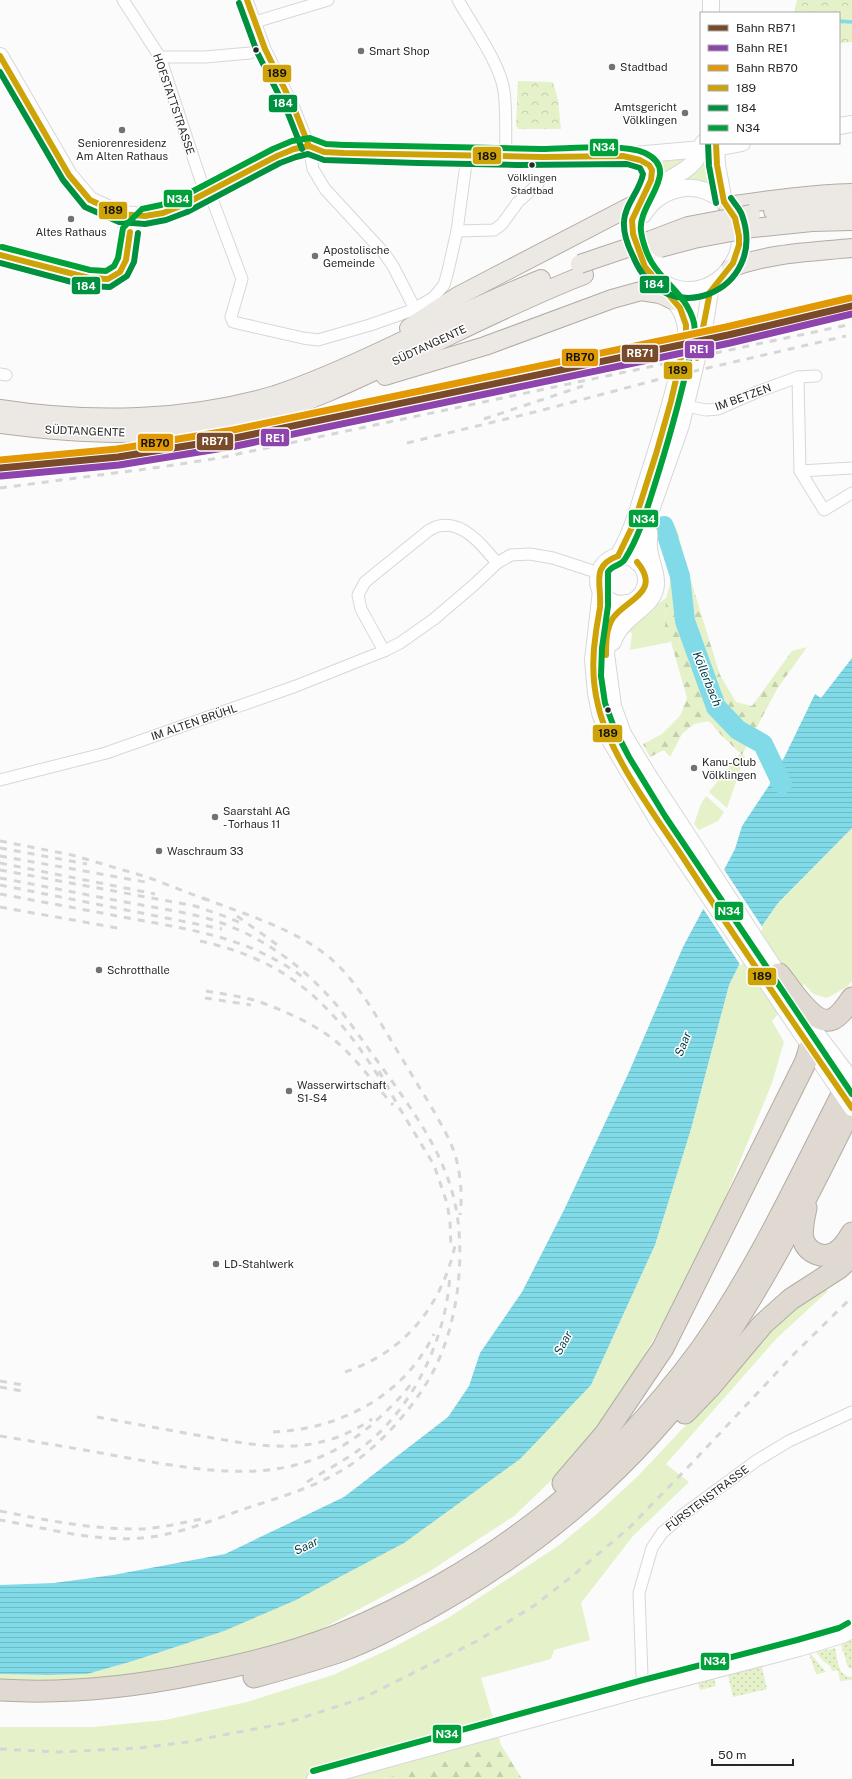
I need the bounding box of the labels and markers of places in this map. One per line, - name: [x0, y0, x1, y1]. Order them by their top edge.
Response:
- unlabelled marker: [251, 45, 261, 55]
- place label: Smart Shop: [369, 45, 430, 57]
- marker: Smart Shop: [356, 46, 366, 56]
- place label: Stadtbad: [620, 61, 667, 73]
- marker: Stadtbad: [607, 62, 617, 72]
- place label: Amtsgericht Völklingen: [614, 101, 677, 126]
- marker: Amtsgericht Völklingen: [680, 108, 690, 118]
- marker: Seniorenresidenz Am Alten Rathaus: [117, 125, 127, 135]
- place label: Seniorenresidenz Am Alten Rathaus: [76, 137, 168, 162]
- marker: Völklingen Stadtbad: [527, 160, 537, 170]
- place label: Völklingen Stadtbad: [507, 171, 557, 196]
- marker: Altes Rathaus: [66, 214, 76, 224]
- place label: Altes Rathaus: [35, 226, 107, 238]
- place label: Apostolische Gemeinde: [323, 244, 389, 269]
- marker: Apostolische Gemeinde: [310, 251, 320, 261]
- unlabelled marker: [603, 705, 613, 715]
- place label: Kanu-Club Völklingen: [702, 756, 757, 781]
- marker: Kanu-Club Völklingen: [689, 763, 699, 773]
- place label: Saarstahl AG - Torhaus 11: [223, 805, 290, 830]
- marker: Saarstahl AG - Torhaus 11: [210, 812, 220, 822]
- place label: Waschraum 33: [167, 845, 244, 857]
- marker: Waschraum 33: [154, 846, 164, 856]
- place label: Schrotthalle: [107, 964, 170, 976]
- marker: Schrotthalle: [94, 965, 104, 975]
- place label: Wasserwirtschaft S1-S4: [297, 1079, 387, 1104]
- marker: Wasserwirtschaft S1-S4: [284, 1086, 294, 1096]
- place label: LD-Stahlwerk: [224, 1258, 294, 1270]
- marker: LD-Stahlwerk: [211, 1259, 221, 1269]

